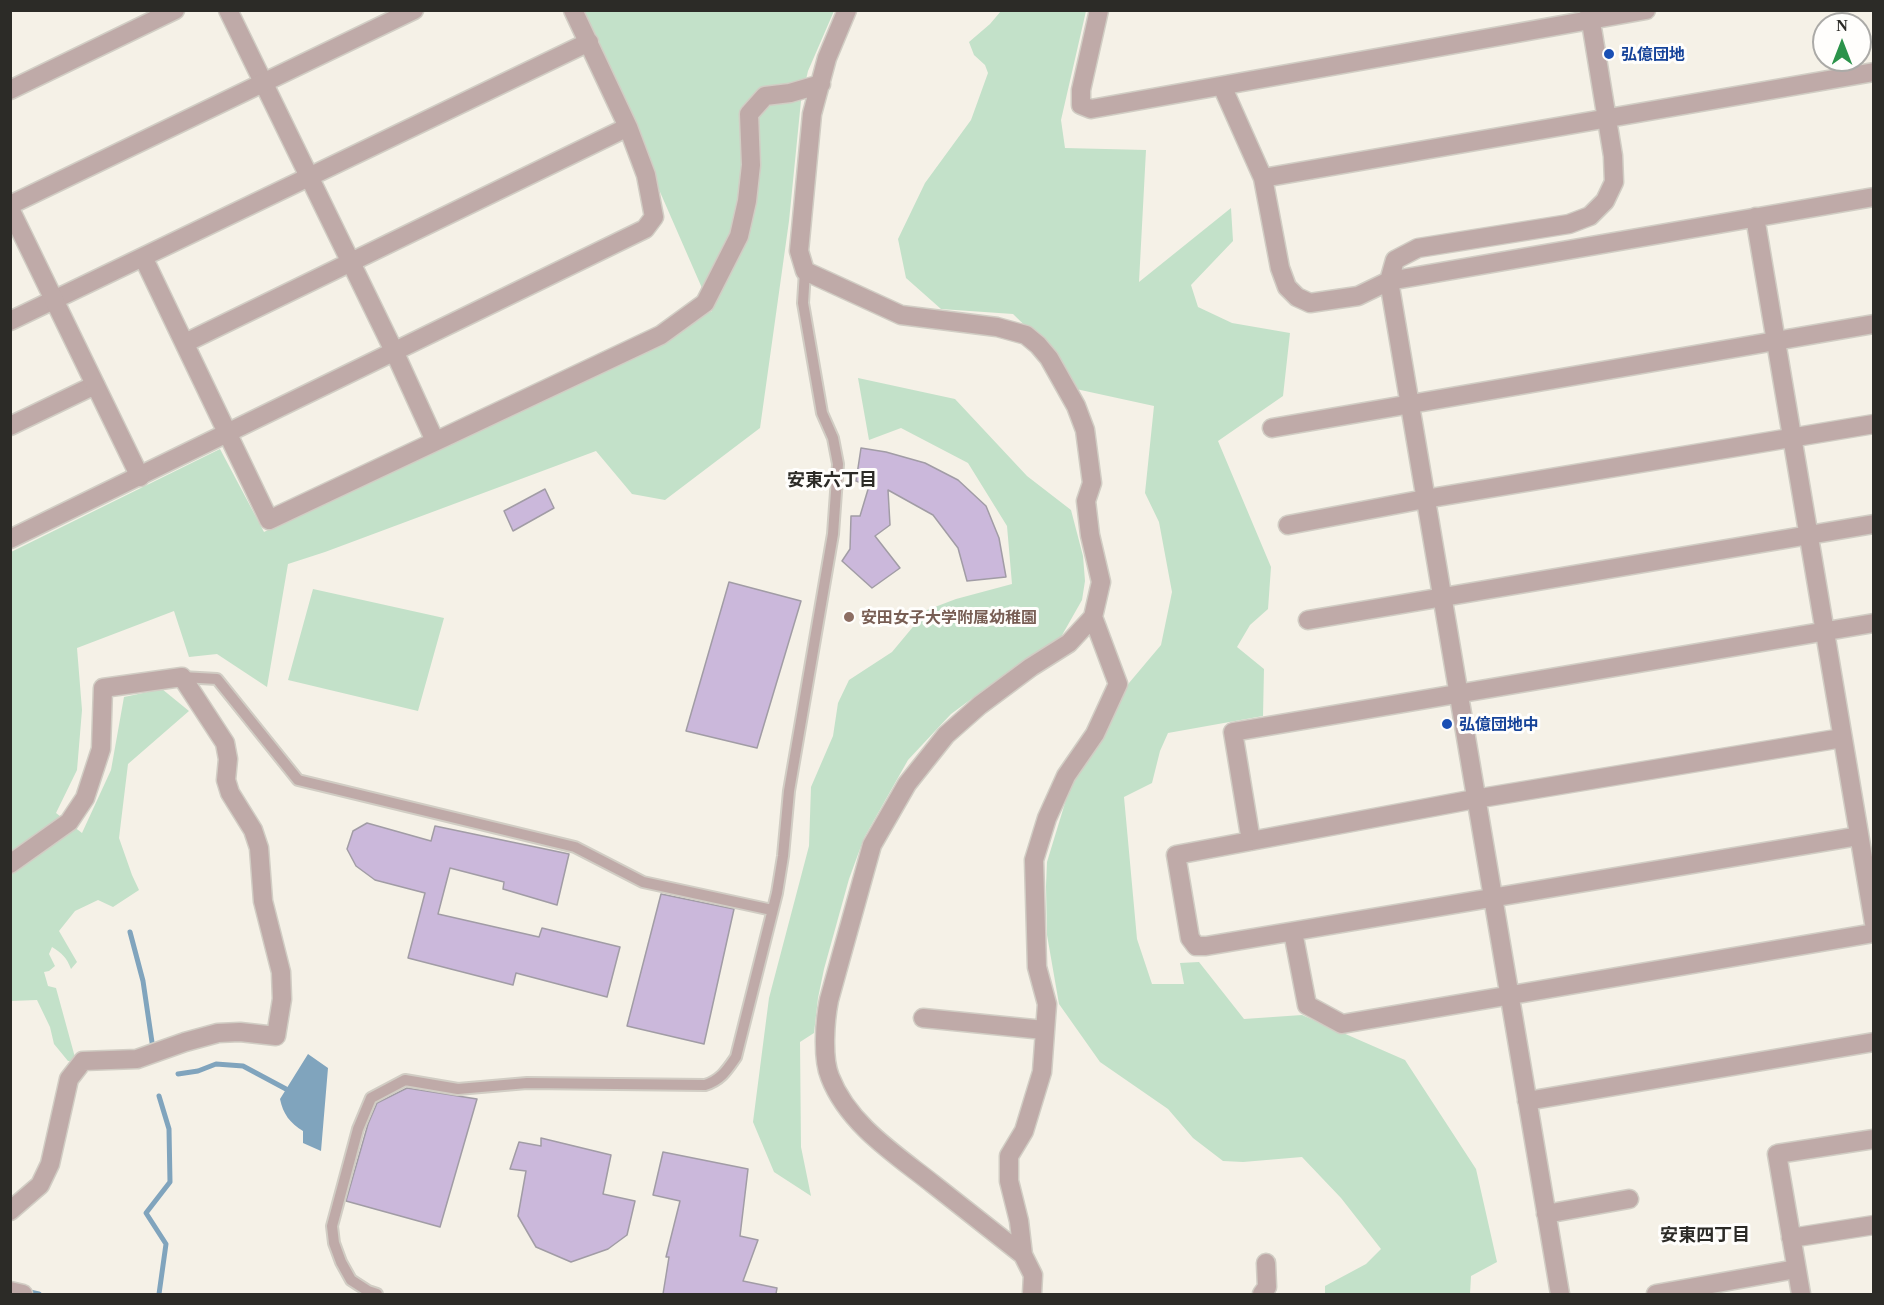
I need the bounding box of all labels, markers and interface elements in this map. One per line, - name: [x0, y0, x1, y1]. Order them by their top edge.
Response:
- north arrow: [1812, 12, 1872, 72]
- text: N: [1836, 17, 1848, 34]
- place label: 弘億団地: [1621, 44, 1685, 64]
- marker: 弘億団地: [1602, 47, 1616, 61]
- district label: 安東六丁目: [787, 468, 877, 490]
- place label: 安田女子大学附属幼稚園: [861, 607, 1037, 627]
- marker: 安田女子大学附属幼稚園: [842, 610, 856, 624]
- place label: 弘億団地中: [1459, 714, 1539, 734]
- marker: 弘億団地中: [1440, 717, 1454, 731]
- district label: 安東四丁目: [1660, 1223, 1750, 1245]

